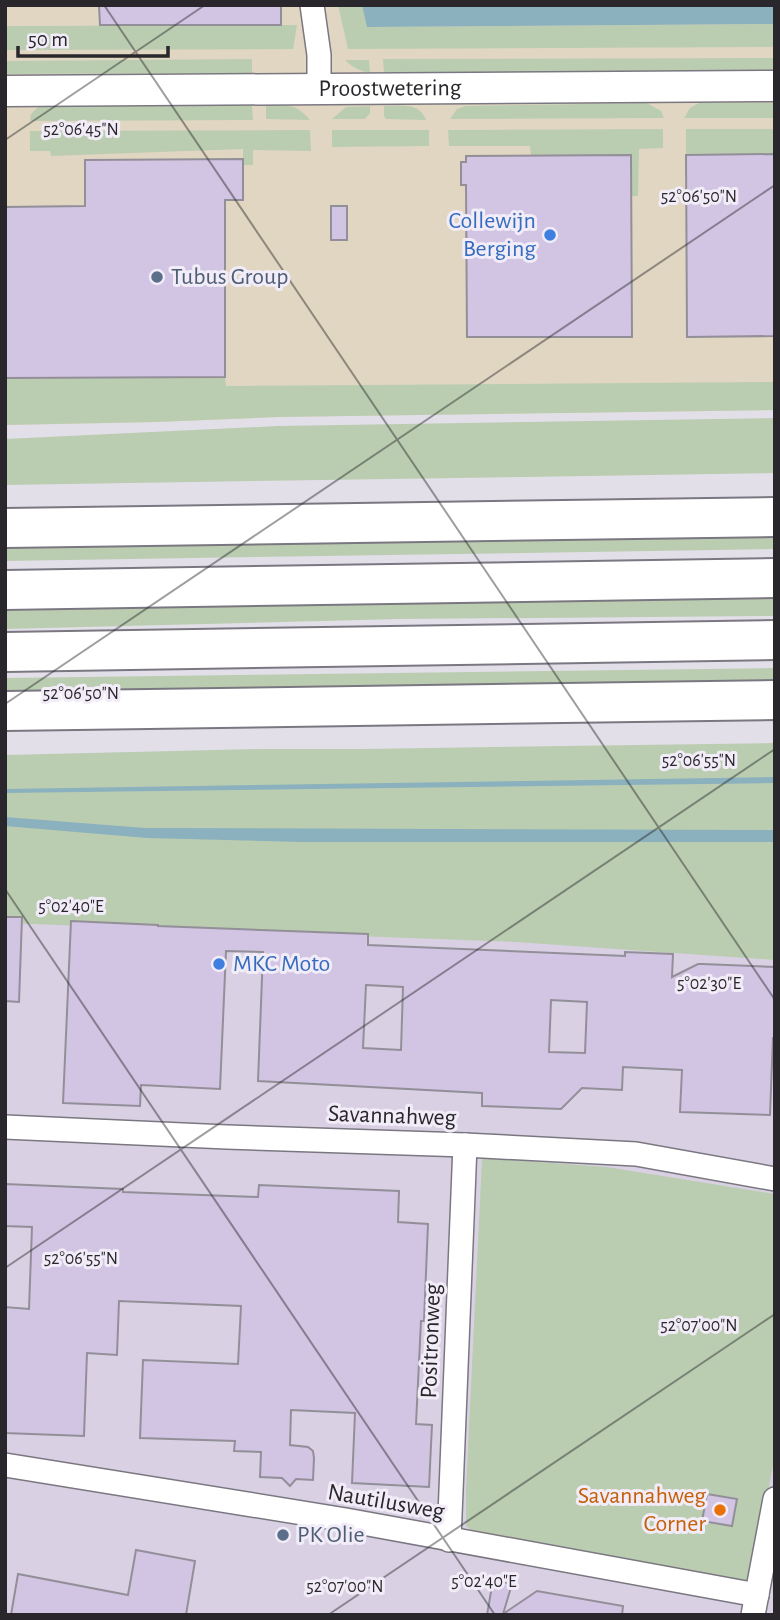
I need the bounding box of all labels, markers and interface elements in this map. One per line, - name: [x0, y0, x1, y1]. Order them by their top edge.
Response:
- scale bar: [18, 14, 168, 58]
- text: 50 m: [28, 29, 68, 50]
- street label: Proostwetering: [318, 76, 462, 101]
- text: 52°06'45"N: [43, 121, 119, 139]
- text: 52°06'50"N: [661, 188, 737, 206]
- place label: Collewijn Berging: [449, 209, 536, 261]
- marker: Collewijn Berging: [542, 227, 558, 243]
- place label: Tubus Group: [171, 265, 289, 289]
- marker: Tubus Group: [149, 269, 165, 285]
- text: 52°06'50"N: [43, 685, 119, 703]
- text: 52°06'55"N: [662, 752, 736, 770]
- text: 5°02'40"E: [38, 898, 104, 916]
- place label: MKC Moto: [233, 952, 330, 976]
- marker: MKC Moto: [211, 956, 227, 972]
- text: 5°02'30"E: [677, 975, 741, 993]
- street label: Savannahweg: [328, 1102, 457, 1130]
- text: 52°06'55"N: [44, 1250, 118, 1268]
- street label: Positronweg: [417, 1283, 445, 1399]
- text: 52°07'00"N: [660, 1317, 738, 1335]
- street label: Nautilusweg: [326, 1480, 447, 1524]
- place label: Savannahweg Corner: [578, 1484, 706, 1536]
- marker: Savannahweg Corner: [712, 1502, 728, 1518]
- place label: PK Olie: [297, 1523, 365, 1547]
- marker: PK Olie: [275, 1527, 291, 1543]
- text: 5°02'40"E: [451, 1573, 517, 1591]
- text: 52°07'00"N: [306, 1578, 384, 1596]

